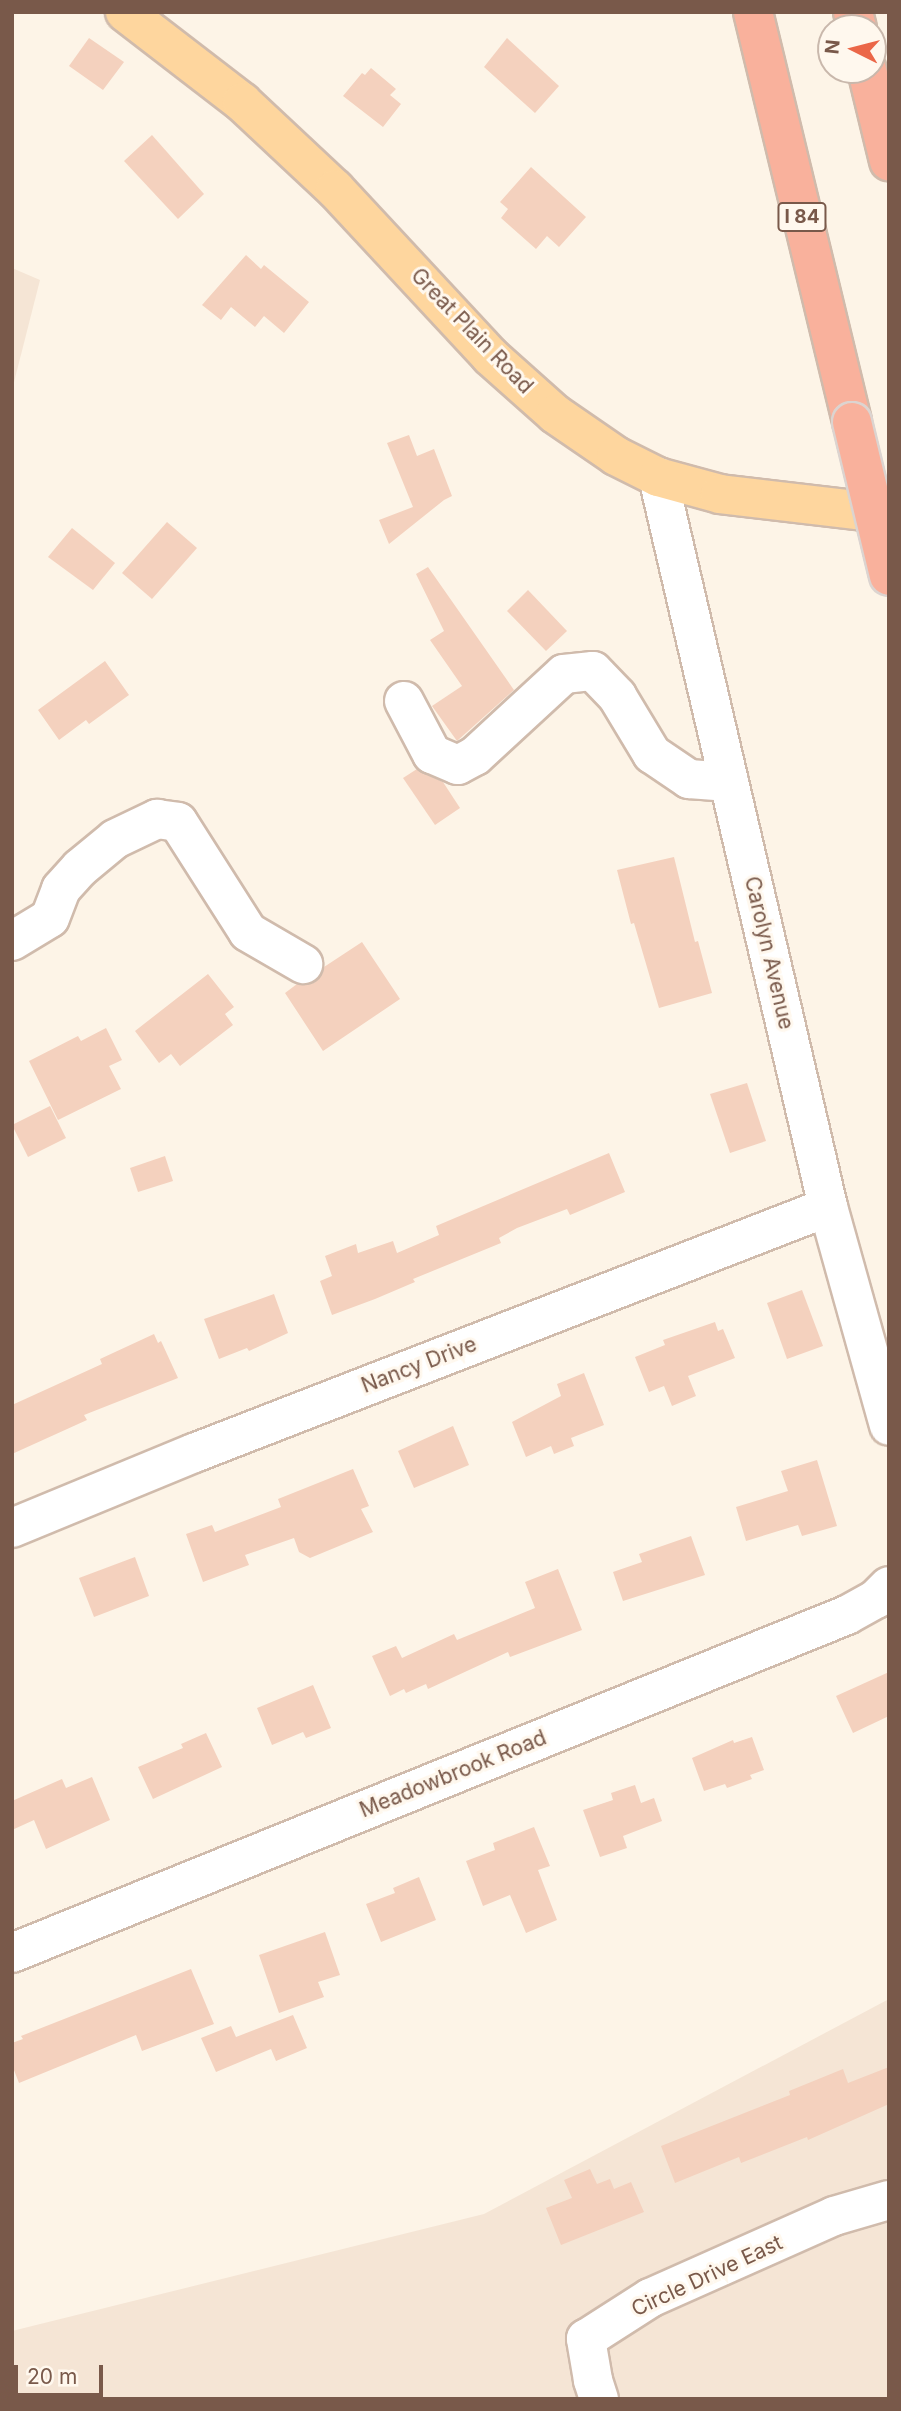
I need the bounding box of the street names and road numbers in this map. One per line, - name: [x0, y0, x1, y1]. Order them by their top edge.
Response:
- road number: I 84: [776, 202, 828, 232]
- street label: Great Plain Road: [406, 263, 538, 399]
- street label: Carolyn Avenue: [739, 874, 799, 1032]
- street label: Nancy Drive: [358, 1331, 480, 1399]
- street label: Meadowbrook Road: [356, 1725, 550, 1823]
- street label: Circle Drive East: [628, 2230, 786, 2322]

